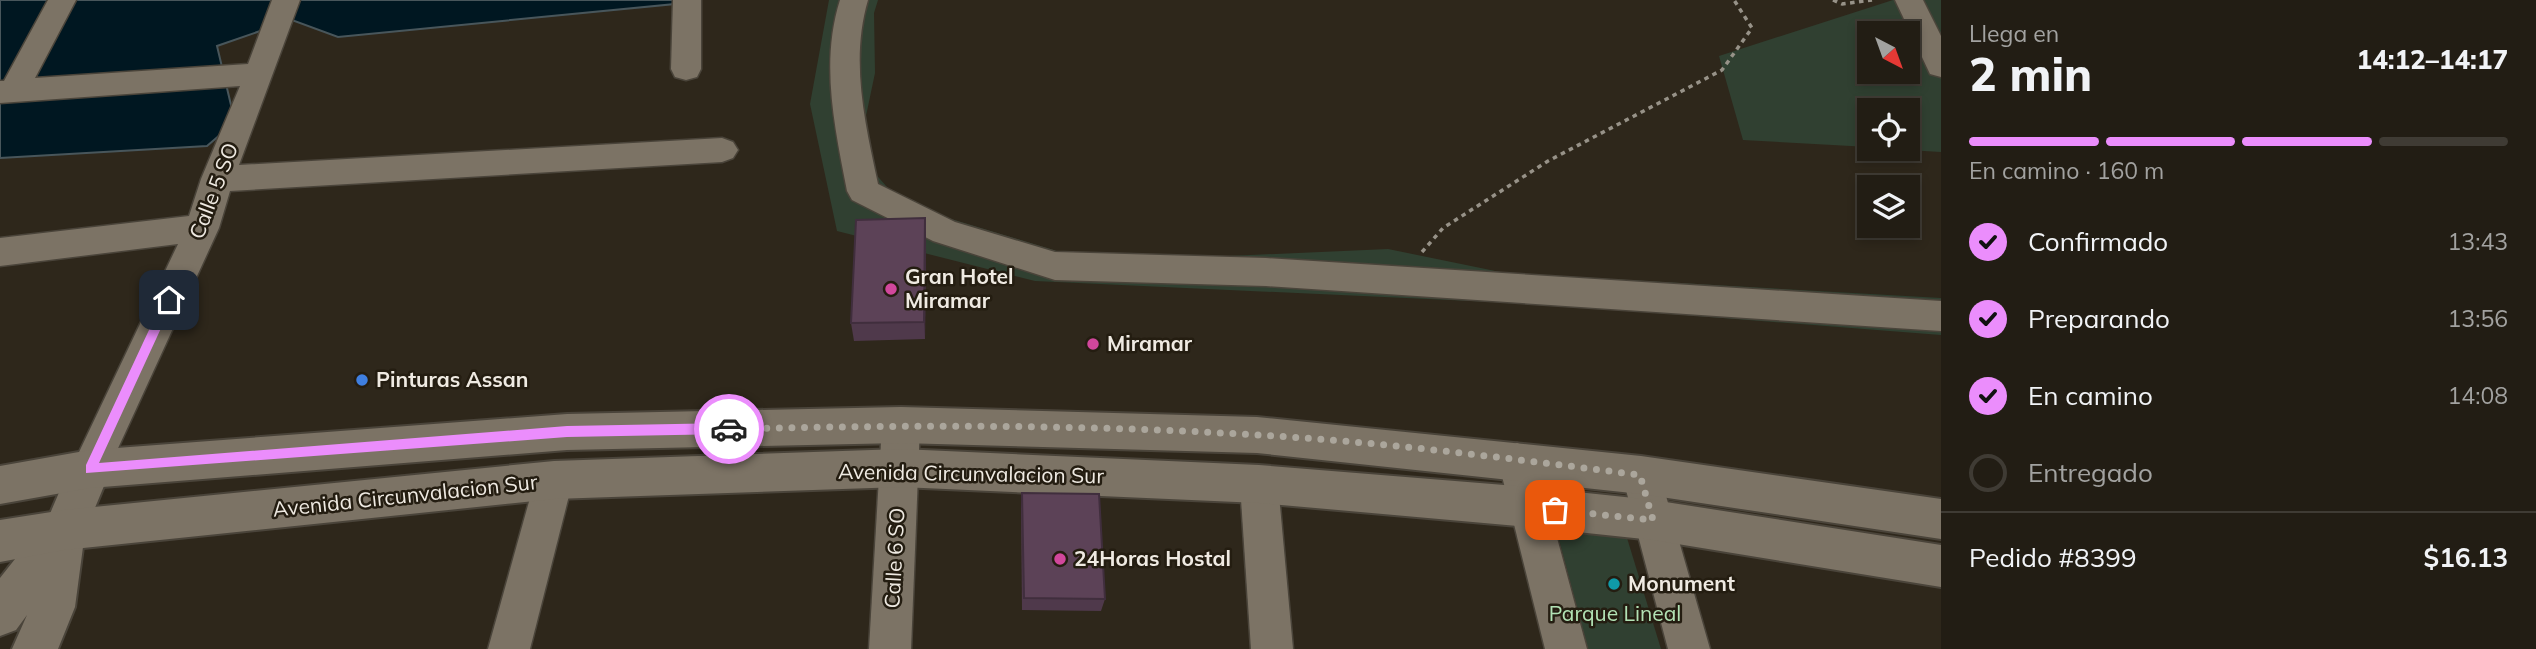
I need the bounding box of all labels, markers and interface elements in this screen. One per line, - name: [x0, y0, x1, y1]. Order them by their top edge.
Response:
- text: Llega en: [1969, 19, 2059, 48]
- north arrow: [1857, 21, 1920, 84]
- map controls: [1857, 21, 1920, 238]
- text: 14:12–14:17: [2357, 43, 2508, 76]
- text: 2 min: [1969, 45, 2092, 103]
- button: locate: [1857, 98, 1920, 161]
- street label: Calle 5 SO: [183, 139, 243, 242]
- text: En camino · 160 m: [1969, 156, 2164, 185]
- button: layers: [1857, 175, 1920, 238]
- icon: check: [1969, 223, 2007, 261]
- text: Confirmado: [2028, 225, 2168, 258]
- text: 13:43: [2448, 227, 2508, 256]
- place label: Gran Hotel Miramar: [905, 263, 1014, 313]
- pin: [139, 270, 199, 330]
- icon: home: [150, 281, 188, 319]
- marker: Gran Hotel Miramar: [883, 281, 899, 297]
- icon: check: [1969, 300, 2007, 338]
- text: Preparando: [2028, 302, 2170, 335]
- text: 13:56: [2448, 304, 2508, 333]
- place label: Miramar: [1107, 330, 1193, 356]
- marker: Miramar: [1085, 336, 1101, 352]
- place label: Pinturas Assan: [376, 366, 528, 392]
- marker: Pinturas Assan: [354, 372, 370, 388]
- icon: check: [1969, 377, 2007, 415]
- text: En camino: [2028, 379, 2153, 412]
- text: 14:08: [2448, 381, 2508, 410]
- courier: [694, 394, 764, 464]
- icon: car: [710, 410, 748, 448]
- text: Entregado: [2028, 456, 2153, 489]
- street label: Avenida Circunvalacion Sur: [838, 458, 1105, 488]
- street label: Avenida Circunvalacion Sur: [271, 468, 539, 522]
- pin: [1525, 480, 1585, 540]
- icon: bag: [1536, 491, 1574, 529]
- street label: Calle 6 SO: [878, 507, 910, 609]
- text: Pedido #8399: [1969, 541, 2137, 574]
- text: $16.13: [2424, 541, 2508, 574]
- place label: 24Horas Hostal: [1074, 545, 1231, 571]
- marker: 24Horas Hostal: [1052, 551, 1068, 567]
- place label: Monument: [1628, 570, 1735, 596]
- marker: Monument: [1606, 576, 1622, 592]
- park label: Parque Lineal: [1549, 600, 1681, 626]

